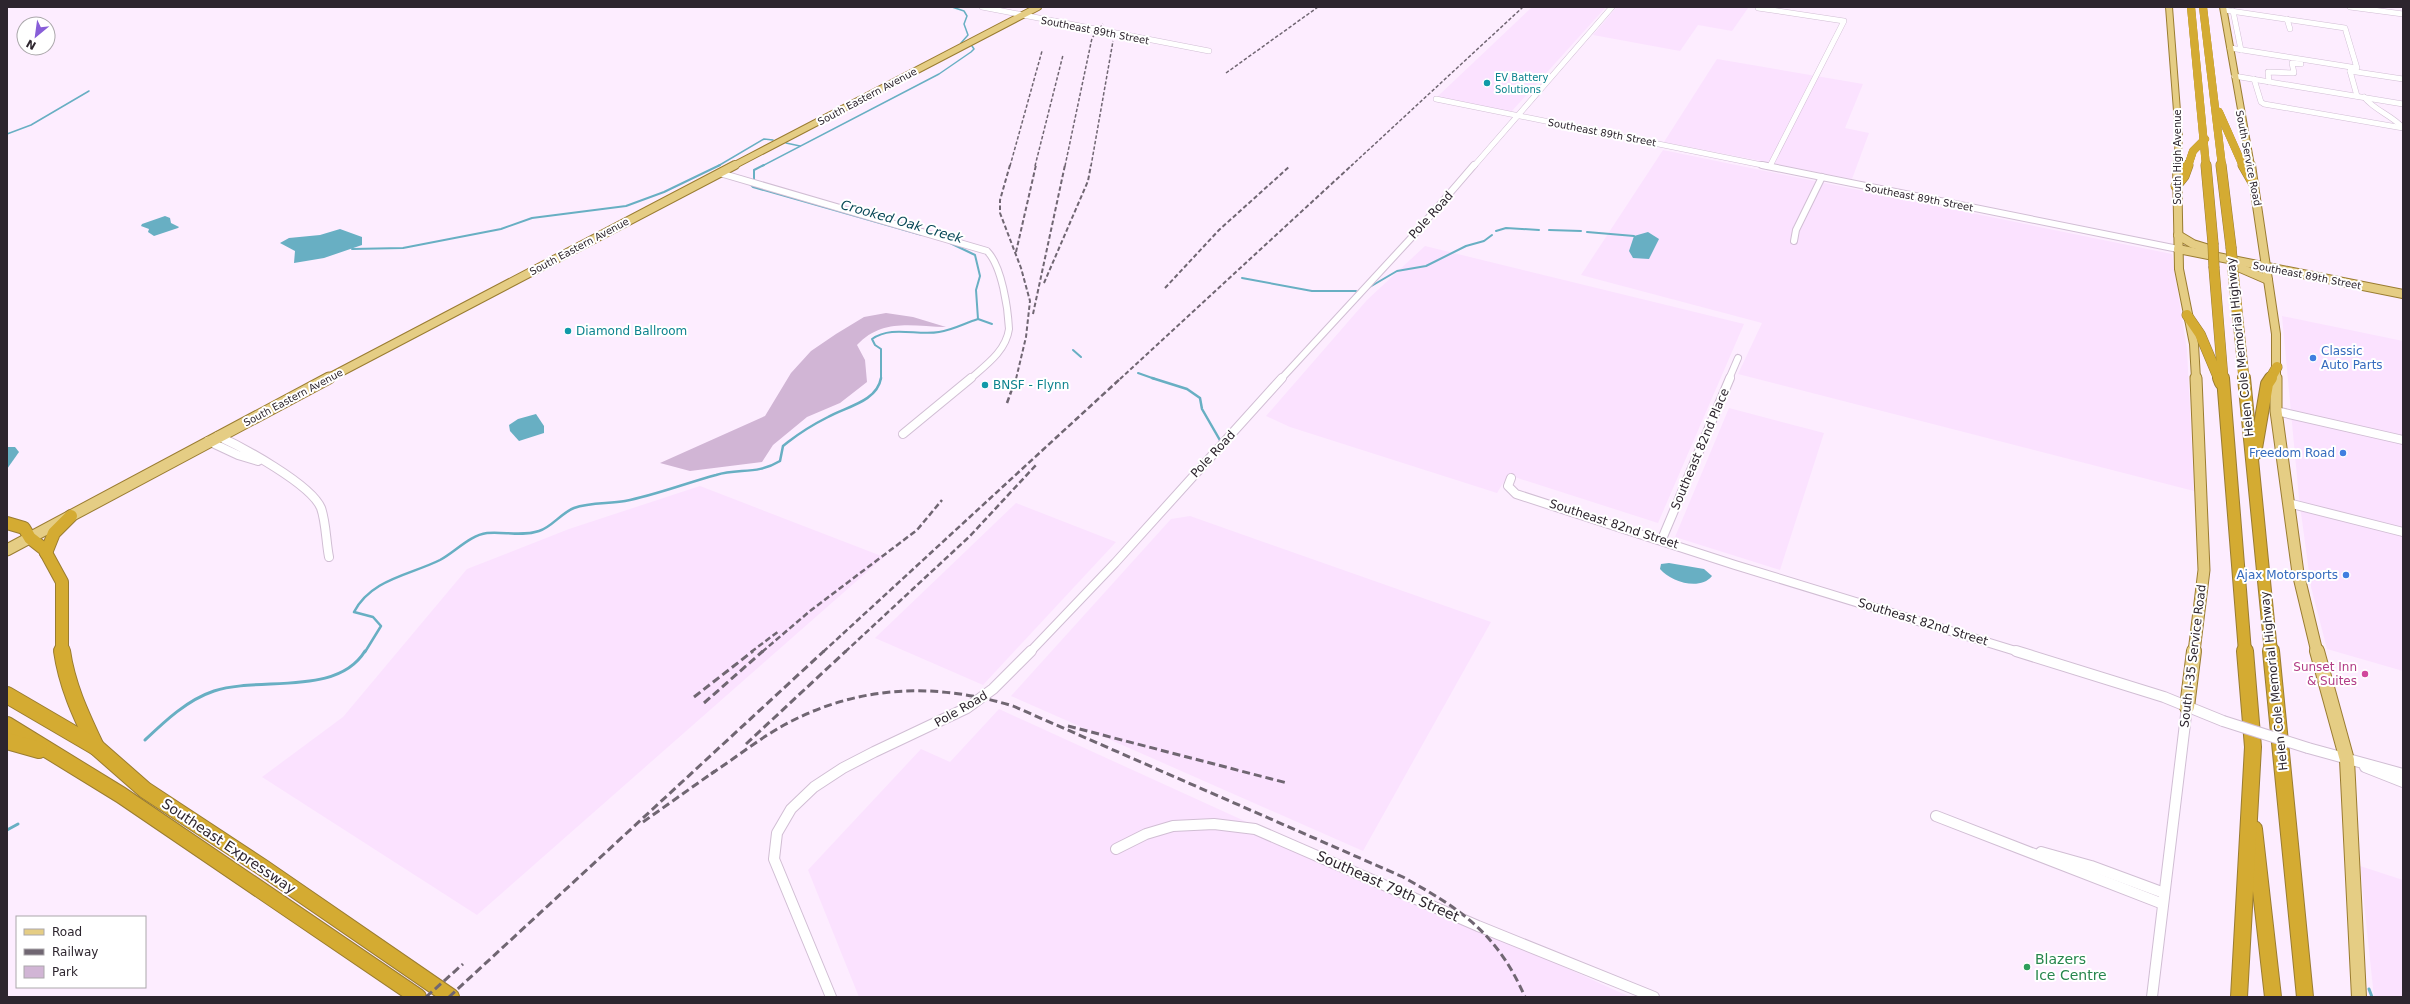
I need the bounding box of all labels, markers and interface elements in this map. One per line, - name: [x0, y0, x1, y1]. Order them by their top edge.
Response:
- street label: Southeast 89th Street: [1040, 15, 1150, 46]
- north arrow: [16, 16, 56, 56]
- text: N: [24, 36, 39, 52]
- street label: South Eastern Avenue: [816, 66, 919, 127]
- place label: EV Battery Solutions: [1495, 72, 1548, 95]
- marker: EV Battery Solutions: [1482, 78, 1492, 88]
- street label: South High Avenue: [2172, 109, 2183, 205]
- street label: South Service Road: [2234, 109, 2263, 207]
- street label: Southeast 89th Street: [1547, 117, 1657, 148]
- street label: Southeast 89th Street: [1864, 182, 1974, 213]
- street label: Pole Road: [1406, 188, 1456, 242]
- water label: Crooked Oak Creek: [839, 197, 965, 246]
- street label: South Eastern Avenue: [528, 216, 631, 277]
- street label: Helen Cole Memorial Highway: [2224, 257, 2256, 437]
- street label: Southeast 89th Street: [2252, 260, 2362, 291]
- place label: Diamond Ballroom: [576, 324, 687, 338]
- marker: Diamond Ballroom: [563, 326, 573, 336]
- place label: Classic Auto Parts: [2321, 344, 2383, 372]
- marker: Classic Auto Parts: [2308, 353, 2318, 363]
- street label: South Eastern Avenue: [242, 367, 345, 428]
- place label: BNSF - Flynn: [993, 378, 1069, 392]
- marker: BNSF - Flynn: [980, 380, 990, 390]
- street label: Southeast 82nd Place: [1668, 386, 1732, 512]
- street label: Pole Road: [1188, 428, 1238, 480]
- place label: Freedom Road: [2249, 446, 2335, 460]
- marker: Freedom Road: [2338, 448, 2348, 458]
- street label: Southeast 82nd Street: [1548, 496, 1681, 552]
- place label: Ajax Motorsports: [2236, 568, 2338, 582]
- marker: Ajax Motorsports: [2341, 570, 2351, 580]
- street label: South I-35 Service Road: [2177, 584, 2209, 728]
- street label: Helen Cole Memorial Highway: [2258, 591, 2290, 771]
- street label: Southeast 82nd Street: [1856, 596, 1990, 649]
- place label: Sunset Inn & Suites: [2293, 660, 2357, 688]
- marker: Sunset Inn & Suites: [2360, 669, 2370, 679]
- street label: Pole Road: [932, 688, 990, 730]
- street label: Southeast Expressway: [159, 795, 299, 897]
- street label: Southeast 79th Street: [1314, 847, 1462, 925]
- legend: [16, 916, 146, 988]
- text: Road: [52, 925, 82, 939]
- text: Railway: [52, 945, 98, 959]
- place label: Blazers Ice Centre: [2035, 951, 2107, 983]
- marker: Blazers Ice Centre: [2022, 962, 2032, 972]
- text: Park: [52, 965, 78, 979]

